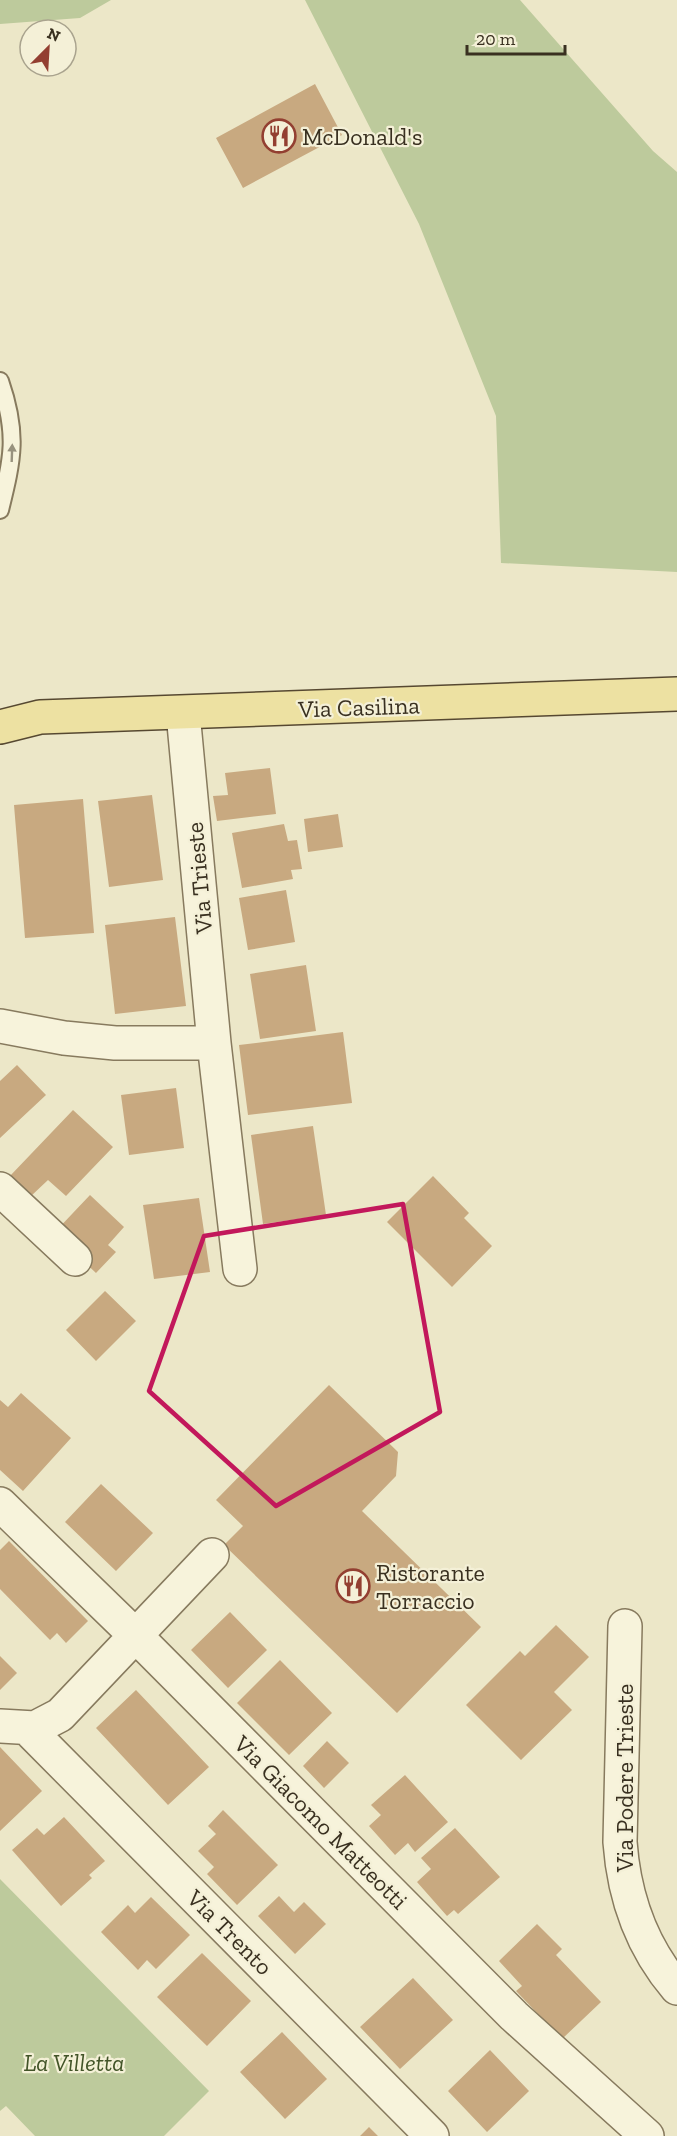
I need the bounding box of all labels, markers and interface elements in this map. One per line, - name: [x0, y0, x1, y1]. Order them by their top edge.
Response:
- north arrow: [18, 18, 78, 78]
- scale bar: [467, 18, 564, 56]
- text: N: [44, 24, 63, 46]
- text: 20 m: [476, 28, 516, 50]
- restaurant icon: McDonald's: [261, 118, 297, 154]
- place label: McDonald's: [302, 122, 422, 151]
- one-way arrow: [8, 443, 17, 462]
- street label: Via Casilina: [297, 690, 421, 724]
- street label: Via Trieste: [180, 821, 218, 936]
- place label: Ristorante Torraccio: [376, 1558, 485, 1615]
- restaurant icon: Ristorante Torraccio: [335, 1568, 371, 1604]
- street label: Via Podere Trieste: [610, 1684, 639, 1873]
- street label: Via Giacomo Matteotti: [227, 1728, 414, 1915]
- street label: Via Trento: [180, 1882, 279, 1981]
- park label: La Villetta: [24, 2048, 124, 2077]

